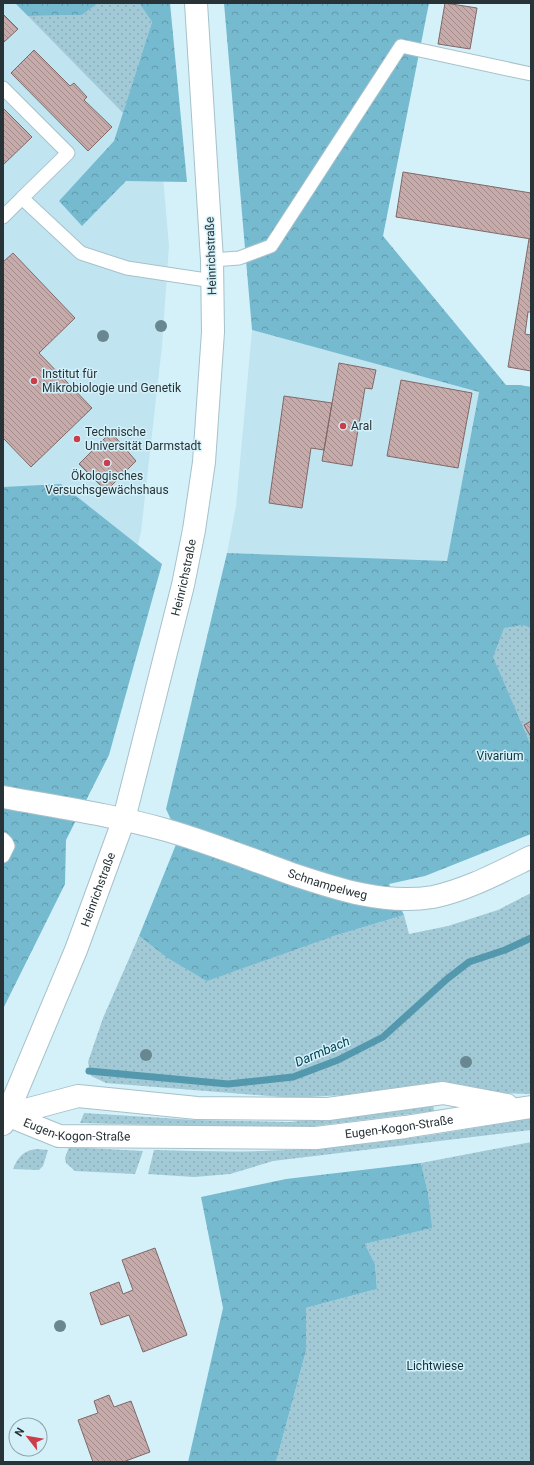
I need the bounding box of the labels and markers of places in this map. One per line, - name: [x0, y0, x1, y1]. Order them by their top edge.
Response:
- place label: Institut für Mikrobiologie und Genetik: [42, 367, 182, 395]
- marker: Institut für Mikrobiologie und Genetik: [29, 376, 39, 386]
- place label: Aral: [351, 419, 372, 433]
- marker: Aral: [338, 421, 348, 431]
- place label: Technische Universität Darmstadt: [85, 425, 201, 453]
- marker: Technische Universität Darmstadt: [72, 434, 82, 444]
- marker: Ökologisches Versuchsgewächshaus: [102, 458, 112, 468]
- place label: Ökologisches Versuchsgewächshaus: [45, 468, 169, 497]

